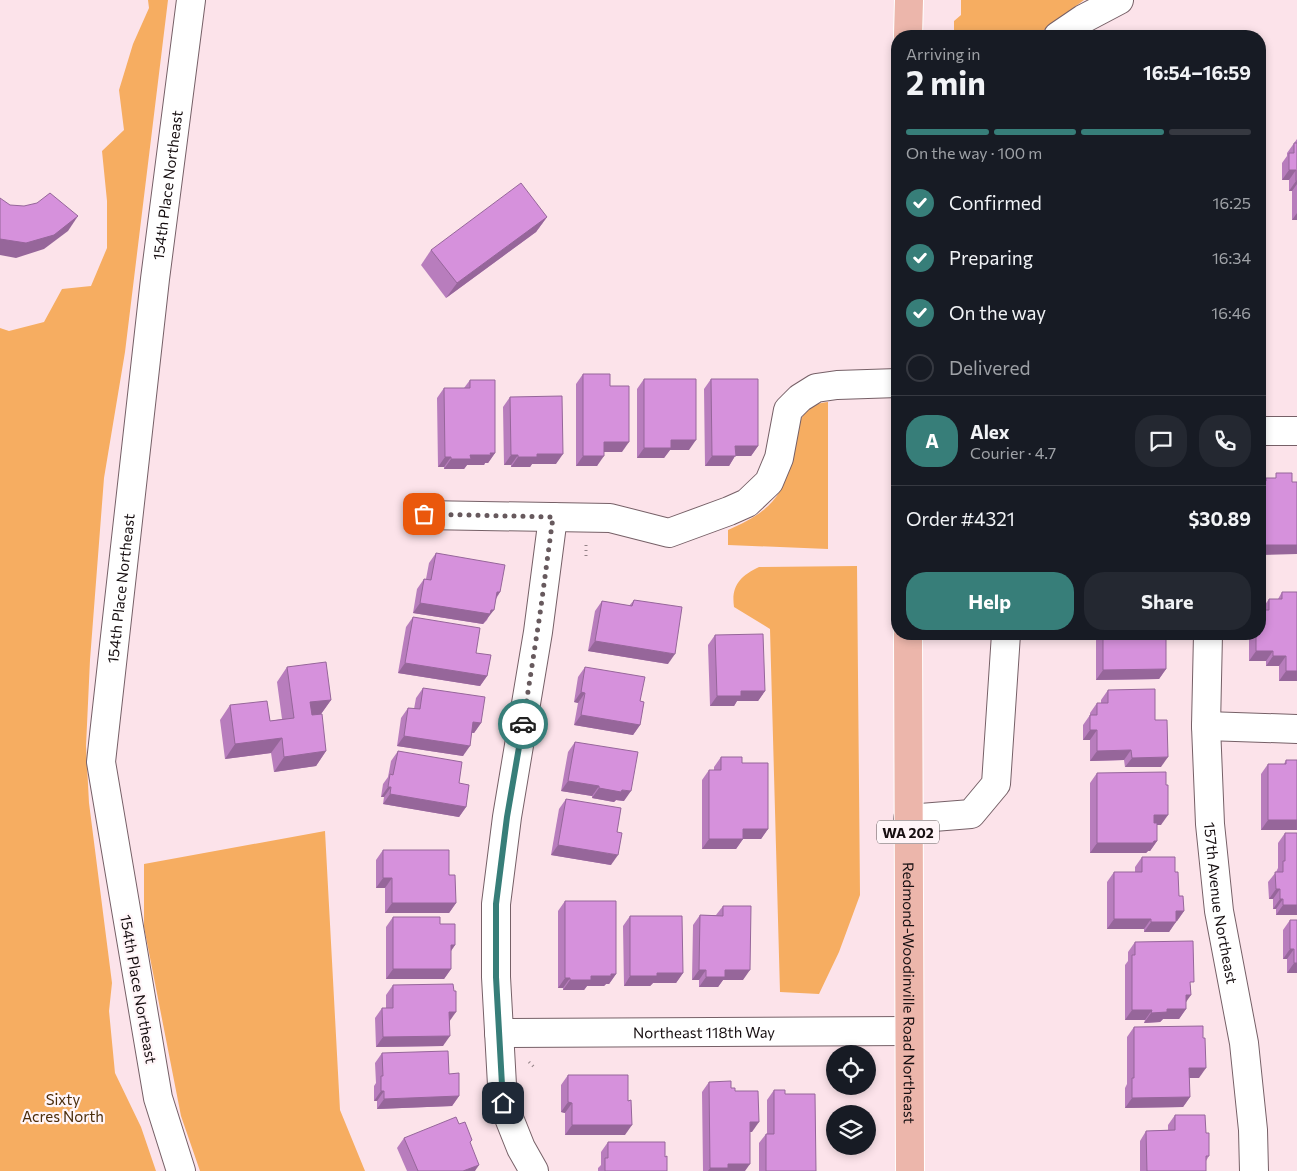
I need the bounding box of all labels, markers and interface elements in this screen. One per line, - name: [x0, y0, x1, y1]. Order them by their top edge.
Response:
- text: Arriving in: [906, 44, 980, 63]
- text: 16:54–16:59: [1143, 61, 1251, 84]
- text: 2 min: [906, 62, 986, 102]
- street label: 154th Place Northeast: [149, 109, 186, 261]
- text: On the way · 100 m: [906, 143, 1042, 162]
- icon: check: [906, 189, 934, 217]
- text: Confirmed: [949, 191, 1042, 214]
- text: 16:25: [1213, 193, 1251, 212]
- icon: check: [906, 244, 934, 272]
- text: Preparing: [949, 246, 1033, 269]
- text: 16:34: [1212, 248, 1251, 267]
- icon: check: [906, 299, 934, 327]
- text: On the way: [949, 301, 1046, 324]
- text: 16:46: [1211, 303, 1251, 322]
- text: Delivered: [949, 356, 1030, 379]
- button: chat: [1135, 415, 1187, 467]
- button: phone: [1199, 415, 1251, 467]
- text: Alex: [970, 420, 1010, 443]
- text: A: [925, 429, 939, 452]
- text: Courier · 4.7: [970, 443, 1056, 462]
- pin: [403, 493, 445, 535]
- icon: bag: [410, 500, 438, 528]
- text: Order #4321: [906, 507, 1015, 530]
- text: $30.89: [1188, 507, 1251, 530]
- street label: 154th Place Northeast: [103, 512, 138, 664]
- button: Help: [906, 572, 1074, 630]
- button: Share: [1084, 572, 1251, 630]
- courier: [498, 699, 548, 749]
- icon: car: [509, 710, 537, 738]
- road number: WA 202: [877, 820, 939, 844]
- street label: 157th Avenue Northeast: [1201, 821, 1242, 985]
- street label: Redmond-Woodinville Road Northeast: [900, 862, 919, 1124]
- street label: 154th Place Northeast: [117, 913, 161, 1065]
- street label: Northeast 118th Way: [633, 1023, 775, 1041]
- map controls: [826, 1045, 876, 1155]
- button: locate: [826, 1045, 876, 1095]
- pin: [482, 1082, 524, 1124]
- icon: home: [489, 1089, 517, 1117]
- park label: Sixty Acres North: [22, 1090, 104, 1125]
- button: layers: [826, 1105, 876, 1155]

